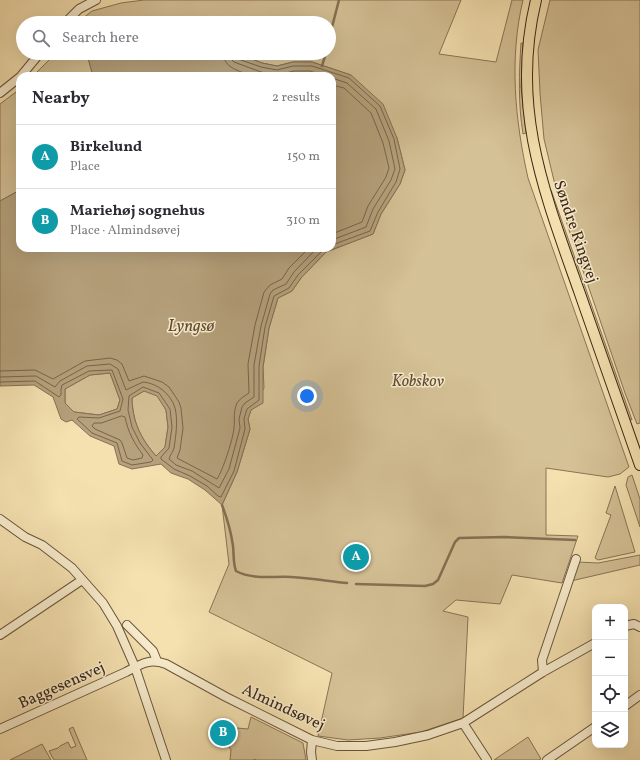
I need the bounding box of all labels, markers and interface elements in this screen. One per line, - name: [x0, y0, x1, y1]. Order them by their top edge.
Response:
- search box: [16, 16, 336, 60]
- icon: search: [30, 27, 52, 49]
- text: Search here: [62, 28, 139, 49]
- text: Nearby: [32, 87, 90, 110]
- text: 2 results: [272, 89, 320, 107]
- text: Birkelund: [70, 137, 142, 158]
- text: A: [40, 148, 50, 166]
- text: 150 m: [287, 148, 320, 166]
- text: Place: [70, 158, 100, 176]
- street label: Søndre Ringvej: [547, 178, 603, 286]
- text: Mariehøj sognehus: [70, 201, 205, 222]
- text: B: [41, 212, 49, 230]
- text: 310 m: [286, 212, 320, 230]
- text: Place · Almindsøvej: [70, 222, 180, 240]
- water label: Lyngsø: [168, 315, 216, 338]
- park label: Kobskov: [392, 371, 445, 393]
- your location: [297, 386, 317, 406]
- pin: A: [343, 542, 369, 572]
- map controls: [592, 604, 628, 748]
- button: +: [592, 604, 628, 640]
- button: −: [592, 640, 628, 676]
- street label: Baggesensvej: [15, 657, 109, 715]
- button: locate: [592, 676, 628, 712]
- street label: Almindsøvej: [238, 679, 328, 737]
- button: layers: [592, 712, 628, 748]
- pin: B: [210, 718, 236, 748]

